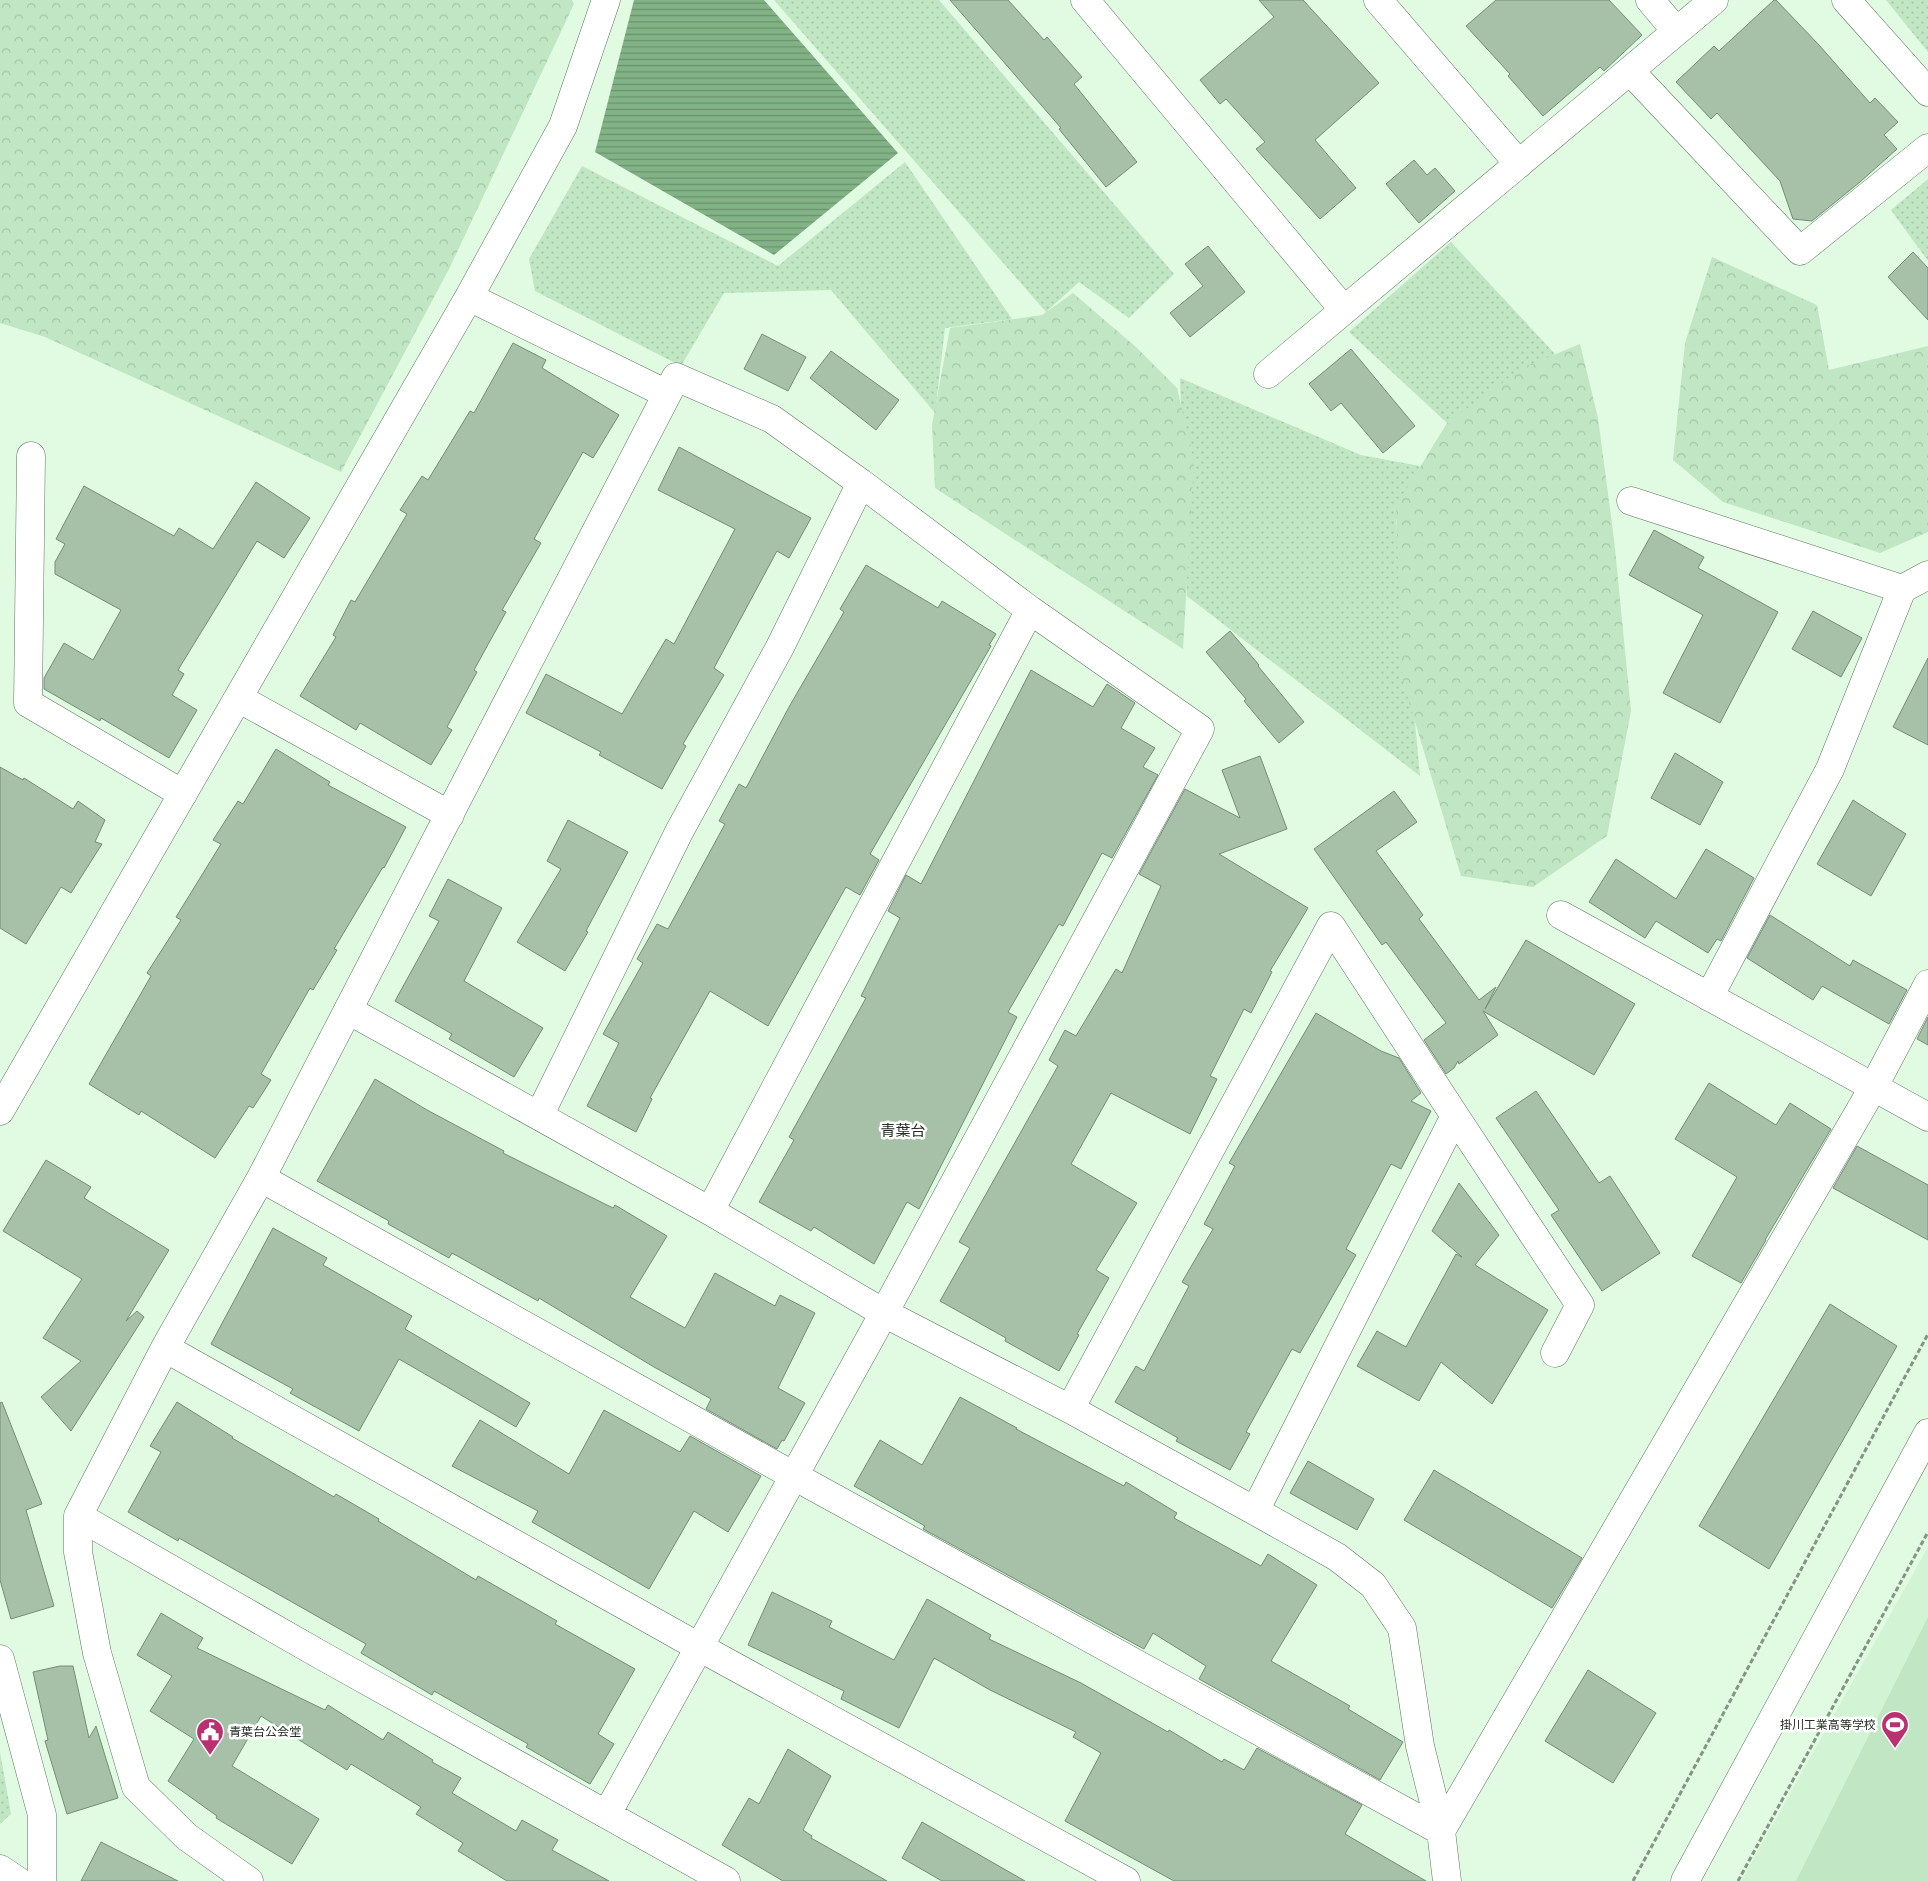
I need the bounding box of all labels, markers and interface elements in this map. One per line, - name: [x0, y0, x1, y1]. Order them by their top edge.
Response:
- district label: 青葉台: [880, 1121, 926, 1142]
- sports icon: 掛川工業高等学校: [1880, 1710, 1910, 1749]
- public building icon: 青葉台公会堂: [195, 1717, 225, 1756]
- place label: 掛川工業高等学校: [1780, 1717, 1876, 1734]
- place label: 青葉台公会堂: [229, 1724, 301, 1741]

